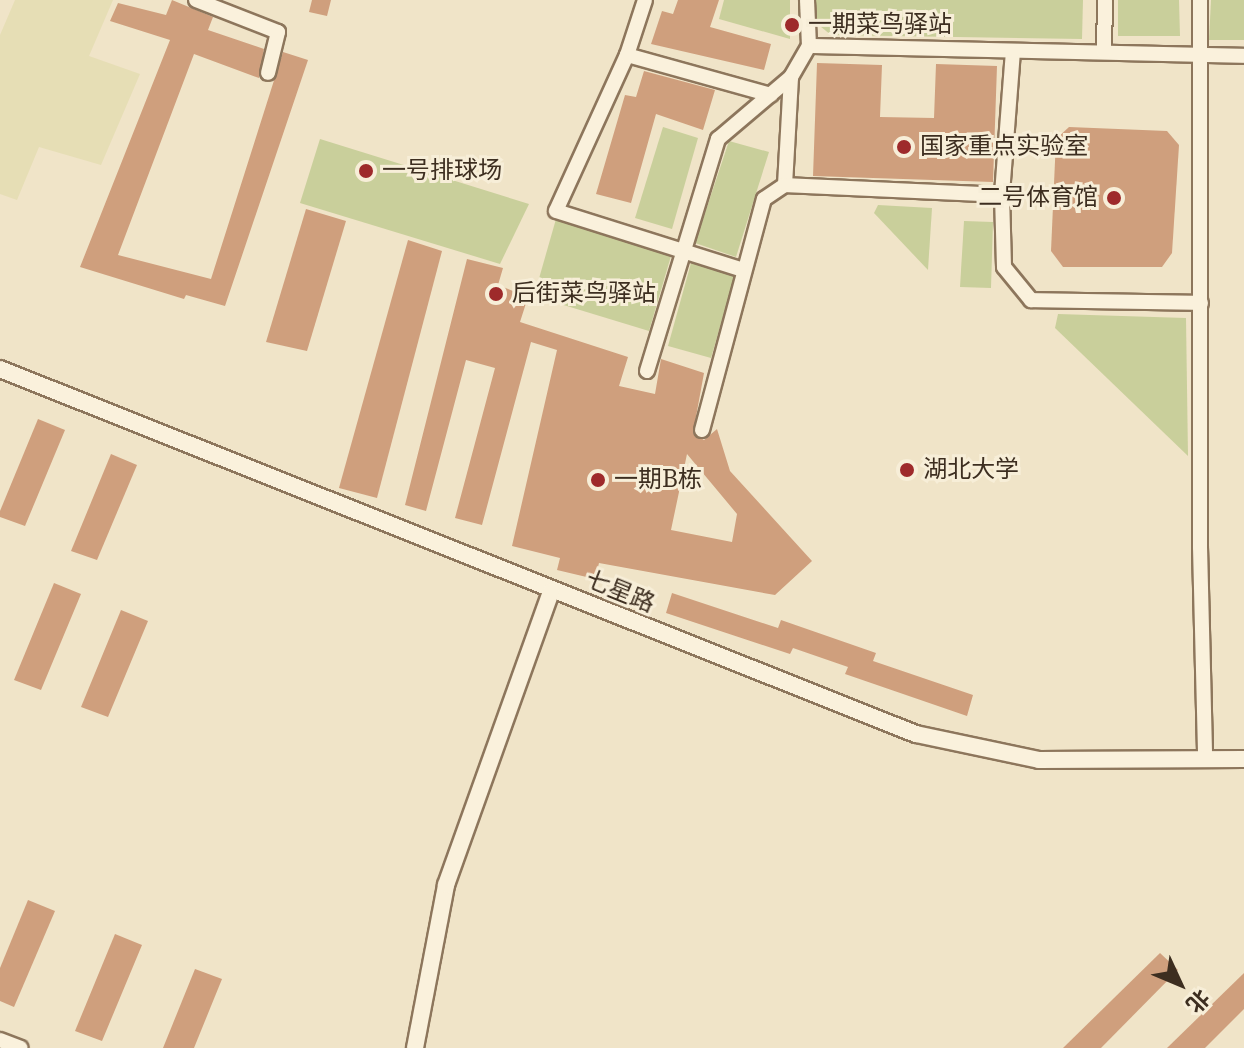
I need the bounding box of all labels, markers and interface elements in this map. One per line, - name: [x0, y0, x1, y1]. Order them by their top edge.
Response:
- place label: 一期菜鸟驿站: [808, 11, 952, 39]
- marker: 一期菜鸟驿站: [783, 16, 801, 34]
- place label: 国家重点实验室: [920, 133, 1088, 161]
- marker: 国家重点实验室: [895, 138, 913, 156]
- place label: 一号排球场: [382, 157, 502, 185]
- marker: 一号排球场: [357, 162, 375, 180]
- place label: 二号体育馆: [978, 184, 1098, 212]
- marker: 二号体育馆: [1105, 189, 1123, 207]
- place label: 后街菜鸟驿站: [512, 280, 656, 308]
- marker: 后街菜鸟驿站: [487, 285, 505, 303]
- place label: 湖北大学: [923, 456, 1019, 484]
- marker: 湖北大学: [898, 461, 916, 479]
- place label: 一期B栋: [614, 466, 702, 494]
- marker: 一期B栋: [589, 471, 607, 489]
- street label: 七星路: [581, 565, 659, 619]
- north arrow: [1140, 944, 1220, 1024]
- text: 北: [1181, 984, 1214, 1018]

